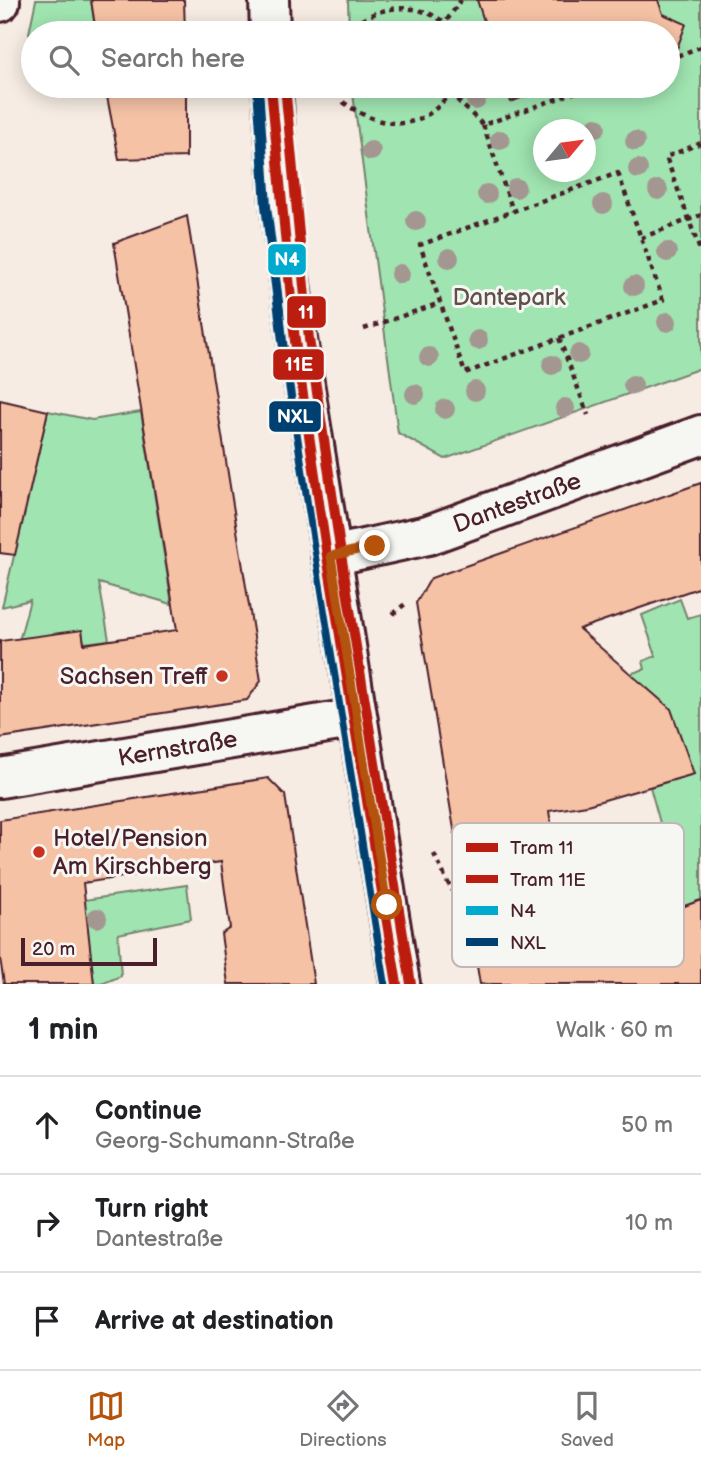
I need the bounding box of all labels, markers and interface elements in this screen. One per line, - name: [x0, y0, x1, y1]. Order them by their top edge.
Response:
- search box: [21, 21, 680, 98]
- icon: search: [45, 41, 83, 79]
- text: Search here: [101, 44, 245, 75]
- north arrow: [533, 119, 596, 182]
- line badge: N4: [267, 243, 307, 276]
- text: N4: [274, 249, 300, 272]
- park label: Dantepark: [452, 283, 566, 312]
- line badge: 11: [286, 295, 327, 329]
- text: 11: [298, 302, 314, 325]
- line badge: 11E: [272, 348, 325, 381]
- text: 11E: [285, 354, 313, 377]
- line badge: NXL: [268, 400, 322, 433]
- text: NXL: [277, 406, 313, 429]
- street label: Dantestraße: [449, 466, 585, 540]
- route end: [359, 530, 390, 561]
- place label: Sachsen Treff: [60, 662, 208, 691]
- marker: Sachsen Treff: [214, 668, 230, 684]
- street label: Kernstraße: [116, 724, 239, 773]
- legend: [452, 823, 684, 967]
- place label: Hotel/Pension Am Kirschberg: [53, 824, 212, 881]
- text: Tram 11: [510, 837, 573, 860]
- marker: Hotel/Pension Am Kirschberg: [31, 844, 47, 860]
- text: Tram 11E: [510, 869, 586, 892]
- route start: [371, 889, 402, 920]
- text: N4: [510, 900, 536, 923]
- text: NXL: [510, 932, 546, 955]
- scale bar: [21, 935, 158, 967]
- text: 20 m: [32, 938, 75, 961]
- text: 1 min: [28, 1012, 98, 1048]
- text: Walk · 60 m: [556, 1016, 673, 1044]
- text: Continue: [95, 1096, 202, 1127]
- icon: ahead: [28, 1106, 66, 1144]
- text: 50 m: [621, 1111, 673, 1139]
- text: Georg-Schumann-Straße: [95, 1127, 355, 1155]
- text: Turn right: [95, 1194, 208, 1225]
- icon: right: [28, 1204, 66, 1242]
- text: 10 m: [625, 1209, 673, 1237]
- text: Dantestraße: [95, 1225, 223, 1253]
- icon: arrive: [28, 1302, 66, 1340]
- text: Arrive at destination: [95, 1306, 334, 1337]
- tab: Map: [87, 1387, 125, 1452]
- tab: Directions: [299, 1387, 387, 1452]
- tab: Saved: [561, 1387, 614, 1452]

